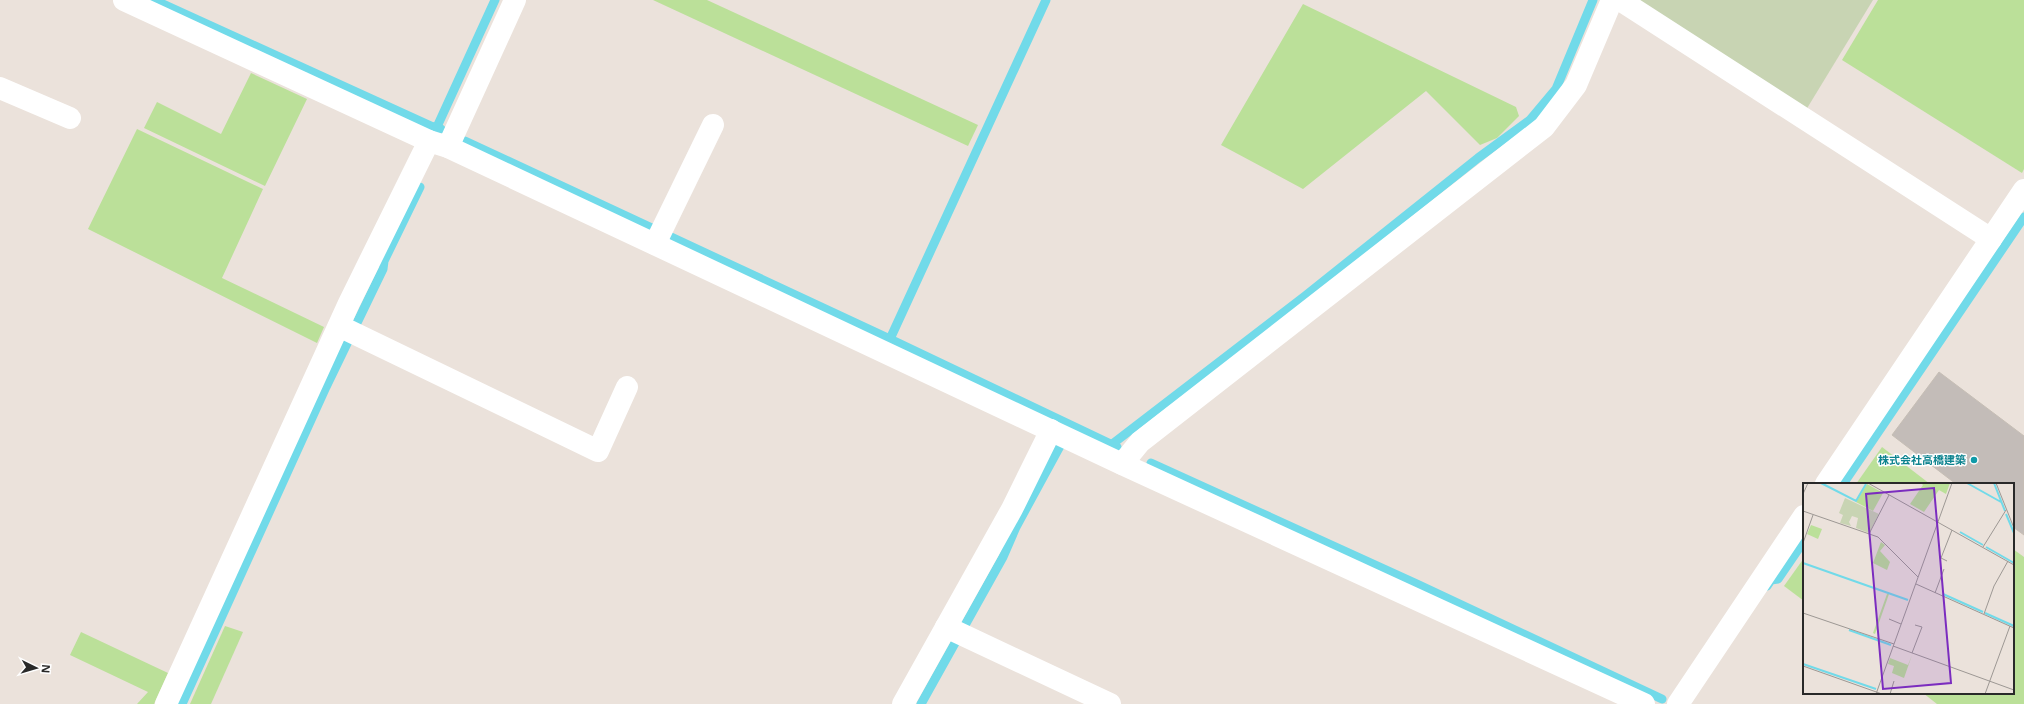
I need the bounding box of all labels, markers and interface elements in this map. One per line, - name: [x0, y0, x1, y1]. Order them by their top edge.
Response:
- place label: 株式会社高橋建築: [1878, 452, 1966, 467]
- marker: 株式会社高橋建築: [1969, 455, 1979, 465]
- inset map: [1803, 483, 2014, 694]
- north arrow: [16, 648, 56, 688]
- text: N: [39, 664, 54, 674]

